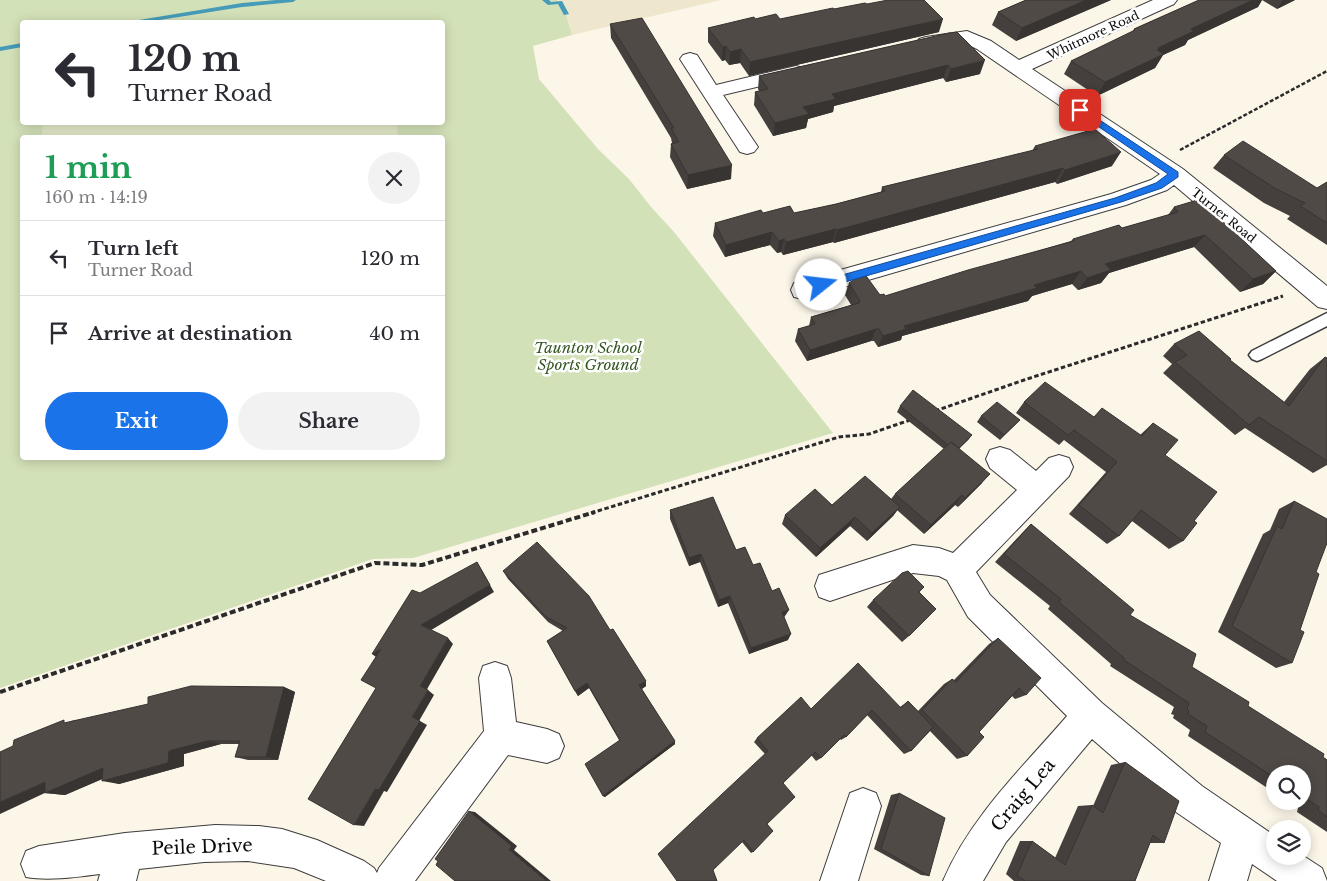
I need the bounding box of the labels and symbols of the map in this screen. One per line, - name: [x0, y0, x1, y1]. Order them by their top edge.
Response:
- street label: Whitmore Road: [1044, 7, 1141, 63]
- pin: [1059, 89, 1101, 131]
- street label: Turner Road: [1189, 184, 1259, 246]
- position arrow: [794, 258, 846, 310]
- park label: Taunton School Sports Ground: [534, 338, 642, 374]
- street label: Craig Lea: [986, 754, 1060, 836]
- street label: Peile Drive: [151, 834, 253, 860]

